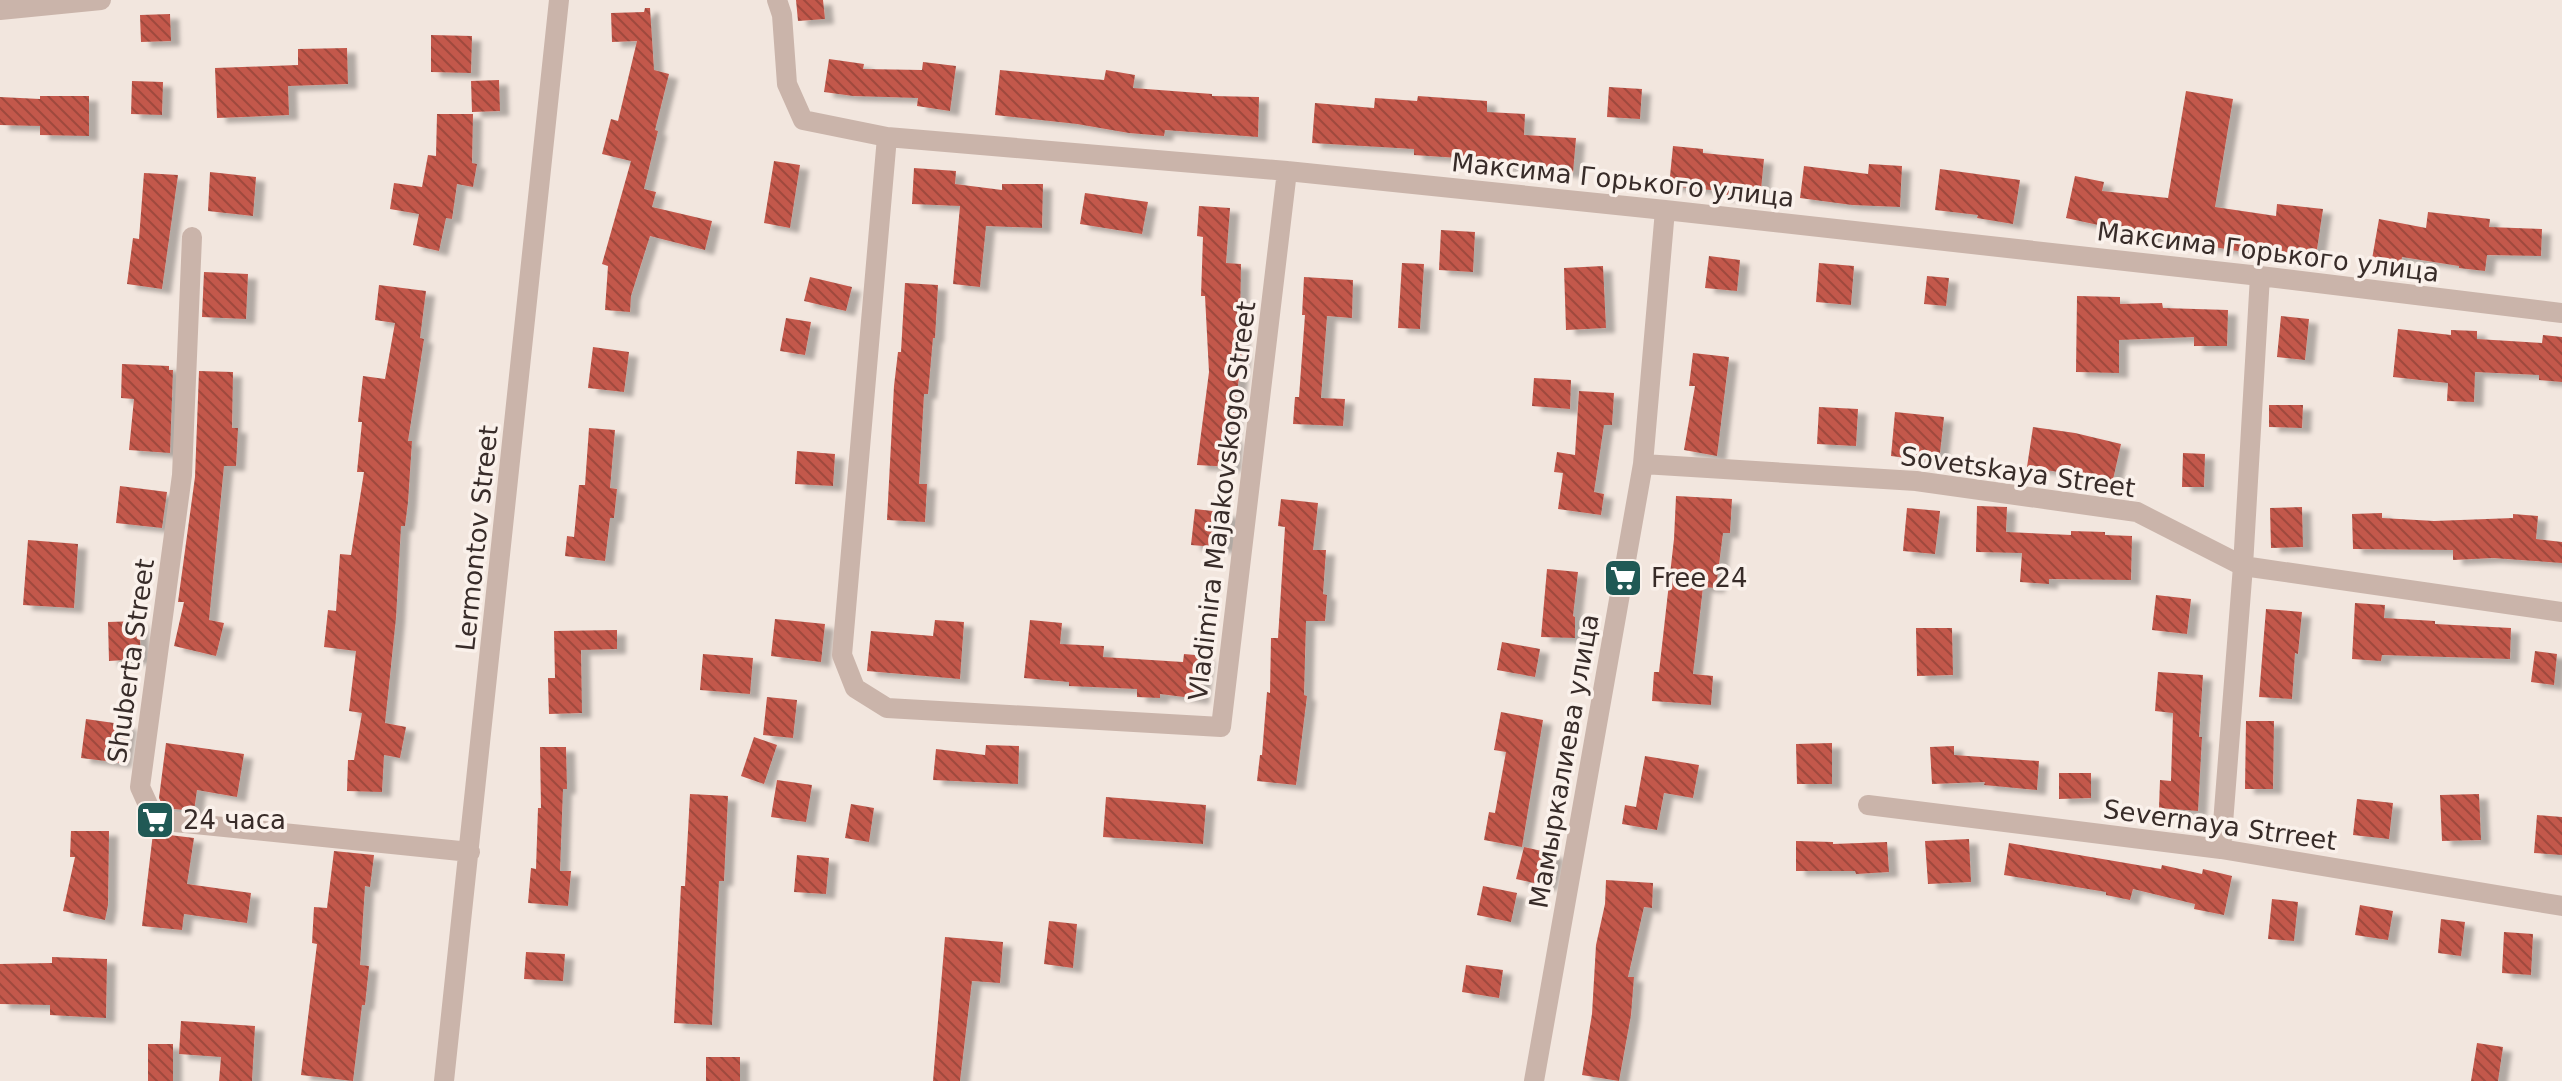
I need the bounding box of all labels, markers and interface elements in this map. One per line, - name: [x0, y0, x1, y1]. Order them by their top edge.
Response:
- street label: Максима Горького улица: [1450, 147, 1796, 213]
- street label: Максима Горького улица: [2095, 216, 2441, 288]
- street label: Vladimira Majakovskogo Street: [1183, 300, 1261, 702]
- street label: Lermontov Street: [450, 424, 504, 652]
- street label: Sovetskaya Street: [1899, 441, 2137, 503]
- street label: Shuberta Street: [102, 557, 160, 765]
- supermarket icon: Free 24: [1602, 557, 1644, 599]
- place label: Free 24: [1651, 563, 1748, 593]
- street label: Мамыркалиева улица: [1523, 612, 1605, 910]
- street label: Severnaya Strreet: [2101, 794, 2339, 856]
- supermarket icon: 24 часа: [134, 799, 176, 841]
- place label: 24 часа: [183, 805, 286, 835]

